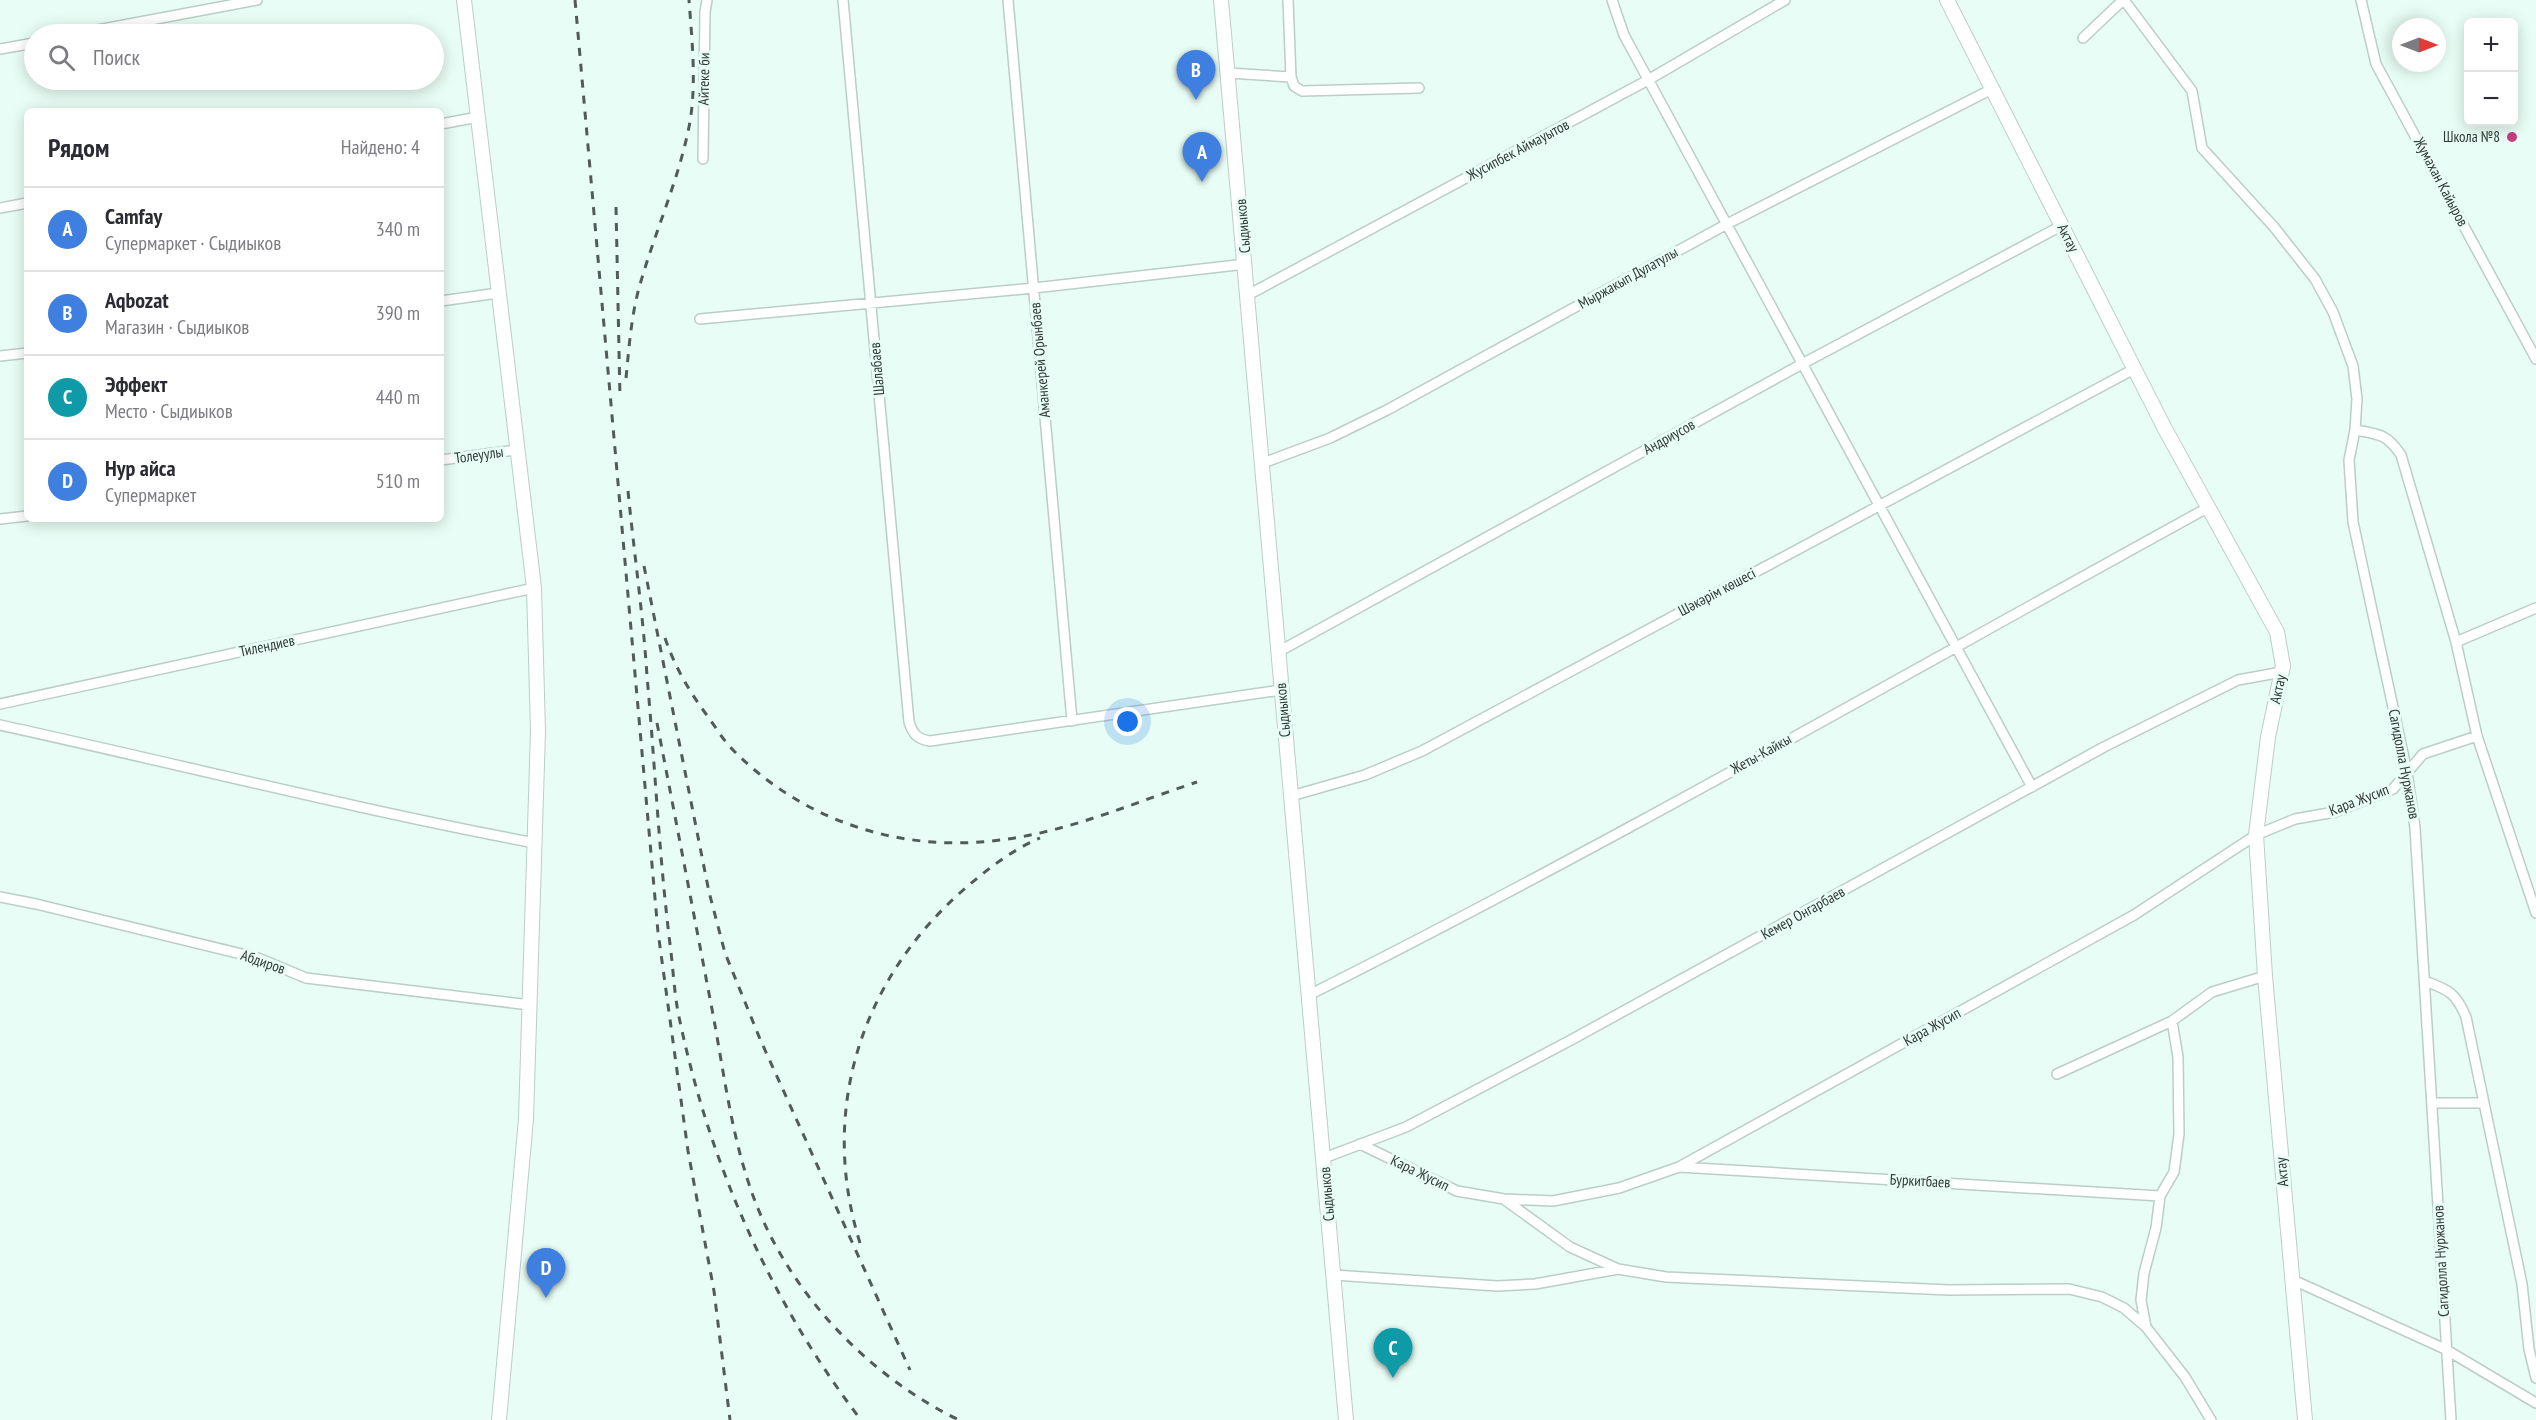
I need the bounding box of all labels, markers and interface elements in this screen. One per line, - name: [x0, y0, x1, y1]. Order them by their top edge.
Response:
- north arrow: [2392, 18, 2446, 72]
- map controls: [2464, 18, 2518, 126]
- button: +: [2464, 18, 2518, 72]
- search box: [24, 24, 444, 90]
- icon: search: [45, 41, 78, 74]
- text: Поиск: [93, 43, 140, 71]
- pin: B: [1176, 51, 1216, 100]
- street label: Айтеке би: [694, 53, 713, 105]
- button: −: [2464, 72, 2518, 126]
- street label: Жусипбек Аймауытов: [1462, 115, 1572, 185]
- place label: Школа №8: [2443, 127, 2500, 146]
- marker: Школа №8: [2505, 130, 2519, 144]
- text: Рядом: [48, 131, 109, 164]
- pin: A: [1182, 132, 1222, 182]
- street label: Жумахан Кайыров: [2410, 133, 2473, 230]
- text: Найдено: 4: [341, 134, 420, 160]
- street label: Сыдиыков: [1231, 198, 1254, 254]
- text: Camfay: [105, 202, 162, 230]
- text: A: [62, 216, 73, 242]
- text: 340 m: [376, 216, 420, 242]
- street label: Актау: [2053, 220, 2084, 255]
- text: Супермаркет · Сыдиыков: [105, 230, 281, 256]
- street label: Мыржакып Дулатулы: [1575, 242, 1681, 313]
- text: Aqbozat: [105, 286, 169, 314]
- text: B: [63, 300, 72, 326]
- text: 390 m: [376, 300, 420, 326]
- street label: Аманкерей Орынбаев: [1025, 301, 1054, 419]
- text: Магазин · Сыдиыков: [105, 314, 249, 340]
- street label: Шалабаев: [865, 342, 888, 396]
- text: Эффект: [105, 370, 167, 398]
- text: C: [63, 384, 72, 410]
- text: 440 m: [376, 384, 420, 410]
- text: Место · Сыдиыков: [105, 398, 233, 424]
- street label: Андриусов: [1639, 415, 1698, 459]
- street label: Толеуулы: [453, 442, 505, 467]
- text: Нур айса: [105, 454, 176, 482]
- text: D: [62, 468, 73, 494]
- text: 510 m: [376, 468, 420, 494]
- text: Супермаркет: [105, 482, 196, 508]
- street label: Шәкәрім көшесі: [1675, 563, 1759, 620]
- street label: Тилендиев: [237, 630, 296, 661]
- street label: Актау: [2265, 672, 2290, 705]
- street label: Сыдиыков: [1271, 682, 1294, 738]
- your location: [1113, 707, 1142, 736]
- street label: Сагидолла Нуржанов: [2385, 707, 2424, 820]
- street label: Жеты-Кайкы: [1726, 729, 1795, 779]
- street label: Кара Жусип: [2326, 779, 2392, 820]
- street label: Кемер Онгарбаев: [1757, 882, 1848, 943]
- street label: Абдиров: [238, 945, 288, 978]
- street label: Кара Жусип: [1900, 1003, 1964, 1050]
- street label: Кара Жусип: [1388, 1150, 1453, 1195]
- street label: Актау: [2271, 1156, 2292, 1187]
- street label: Сыдиыков: [1315, 1166, 1338, 1222]
- street label: Буркитбаев: [1889, 1169, 1951, 1192]
- street label: Сагидолла Нуржанов: [2428, 1205, 2453, 1317]
- pin: D: [526, 1248, 566, 1298]
- pin: C: [1374, 1328, 1412, 1378]

